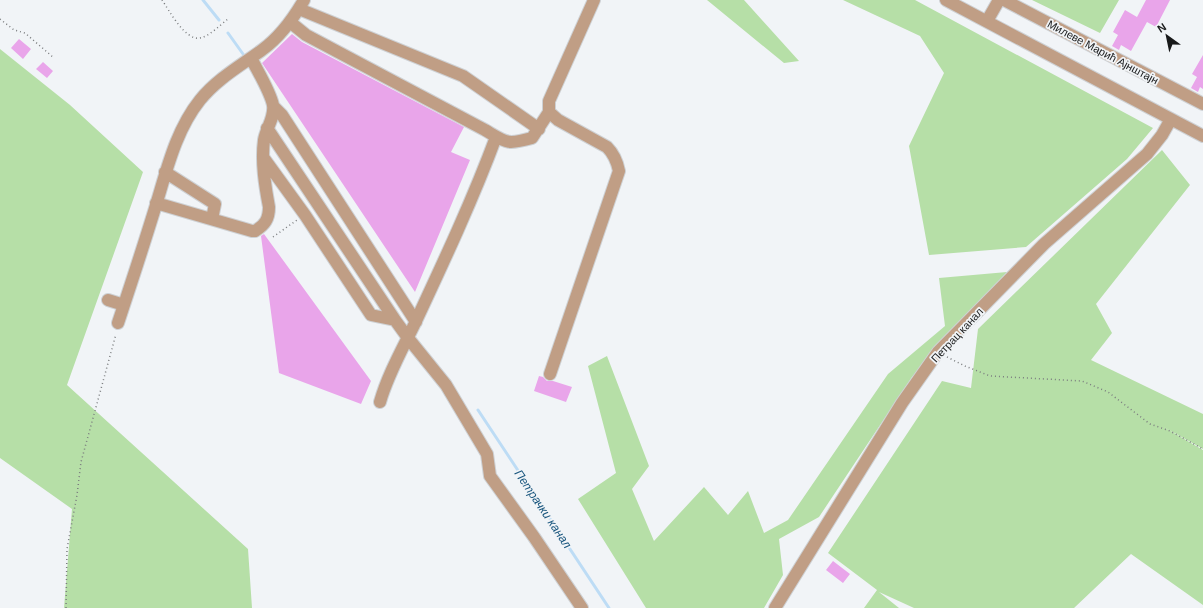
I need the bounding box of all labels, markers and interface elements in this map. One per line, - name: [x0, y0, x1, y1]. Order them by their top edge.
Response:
- north arrow: [1147, 16, 1187, 56]
- street label: Милеве Марић Ајнштајн: [1046, 18, 1160, 86]
- text: N: [1155, 20, 1168, 35]
- street label: Петрац канал: [929, 305, 985, 365]
- water label: Петрачки канал: [512, 467, 575, 551]

